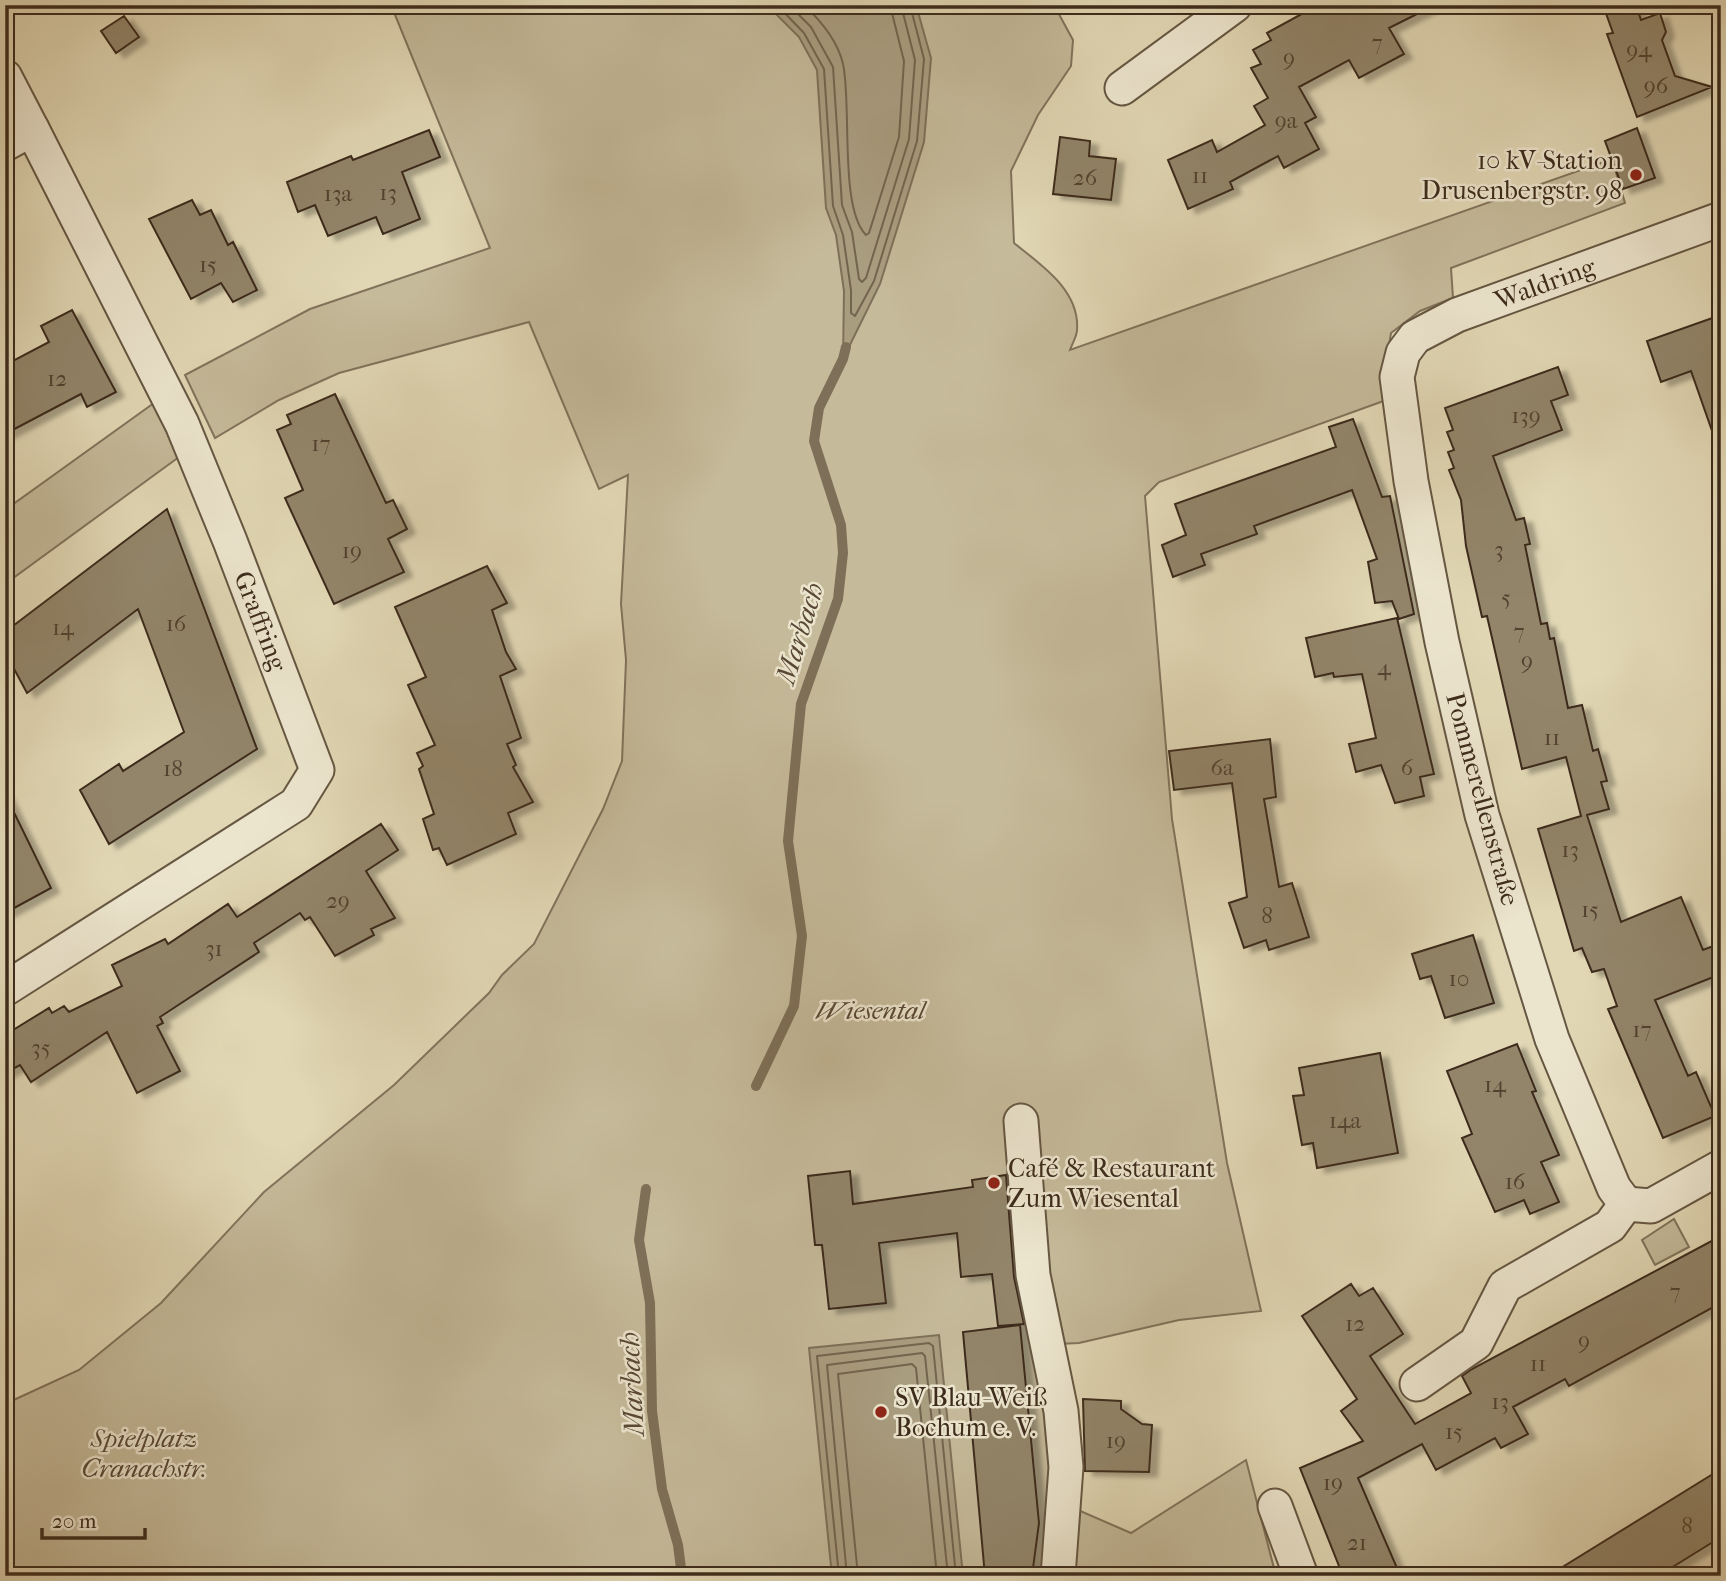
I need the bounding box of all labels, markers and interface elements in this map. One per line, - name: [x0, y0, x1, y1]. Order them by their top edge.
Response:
- house number: 7: [1371, 29, 1383, 56]
- house number: 94: [1626, 36, 1653, 63]
- house number: 9: [1283, 44, 1295, 71]
- house number: 96: [1644, 72, 1669, 99]
- house number: 9a: [1275, 107, 1298, 134]
- place label: 10 kV-Station Drusenbergstr. 98: [1421, 145, 1622, 206]
- house number: 11: [1192, 162, 1208, 189]
- house number: 26: [1073, 164, 1098, 191]
- marker: 10 kV-Station Drusenbergstr. 98: [1628, 167, 1644, 183]
- house number: 13: [379, 179, 397, 206]
- house number: 13a: [324, 180, 353, 207]
- house number: 15: [199, 251, 217, 278]
- street label: Waldring: [1489, 251, 1600, 316]
- house number: 12: [47, 365, 67, 392]
- house number: 139: [1511, 402, 1541, 429]
- house number: 17: [311, 430, 331, 457]
- house number: 3: [1494, 536, 1504, 563]
- house number: 19: [342, 537, 362, 564]
- street label: Graffring: [227, 567, 294, 677]
- water label: Marbach: [768, 579, 830, 690]
- house number: 5: [1501, 584, 1511, 611]
- house number: 16: [166, 610, 187, 637]
- house number: 14: [52, 614, 75, 641]
- house number: 7: [1513, 618, 1525, 645]
- house number: 9: [1521, 647, 1533, 674]
- house number: 4: [1377, 654, 1392, 681]
- street label: Pommerellenstraße: [1439, 689, 1526, 909]
- house number: 11: [1544, 724, 1560, 751]
- house number: 6a: [1210, 754, 1234, 781]
- house number: 6: [1401, 754, 1414, 781]
- house number: 18: [163, 755, 183, 782]
- house number: 13: [1561, 836, 1579, 863]
- house number: 29: [326, 887, 350, 914]
- house number: 15: [1581, 896, 1599, 923]
- house number: 8: [1261, 902, 1273, 929]
- house number: 31: [205, 935, 223, 962]
- house number: 10: [1449, 965, 1469, 992]
- park label: Wiesental: [815, 995, 927, 1026]
- house number: 17: [1632, 1016, 1652, 1043]
- house number: 35: [31, 1034, 51, 1061]
- house number: 14: [1484, 1071, 1507, 1098]
- house number: 14a: [1329, 1107, 1362, 1134]
- place label: Café & Restaurant Zum Wiesental: [1008, 1153, 1216, 1214]
- house number: 16: [1505, 1168, 1526, 1195]
- marker: Café & Restaurant Zum Wiesental: [986, 1175, 1002, 1191]
- house number: 7: [1669, 1278, 1681, 1305]
- house number: 12: [1345, 1310, 1365, 1337]
- house number: 9: [1578, 1327, 1590, 1354]
- water label: Marbach: [612, 1331, 651, 1439]
- house number: 11: [1530, 1350, 1546, 1377]
- place label: SV Blau-Weiß Bochum e. V.: [895, 1382, 1047, 1443]
- house number: 13: [1491, 1388, 1509, 1415]
- marker: SV Blau-Weiß Bochum e. V.: [873, 1404, 889, 1420]
- house number: 15: [1445, 1418, 1463, 1445]
- park label: Spielplatz Cranachstr.: [81, 1423, 207, 1484]
- house number: 19: [1106, 1427, 1126, 1454]
- house number: 19: [1323, 1469, 1343, 1496]
- scale bar: [42, 1497, 145, 1541]
- text: 20 m: [52, 1509, 97, 1533]
- house number: 8: [1681, 1512, 1693, 1539]
- house number: 21: [1347, 1529, 1367, 1556]

